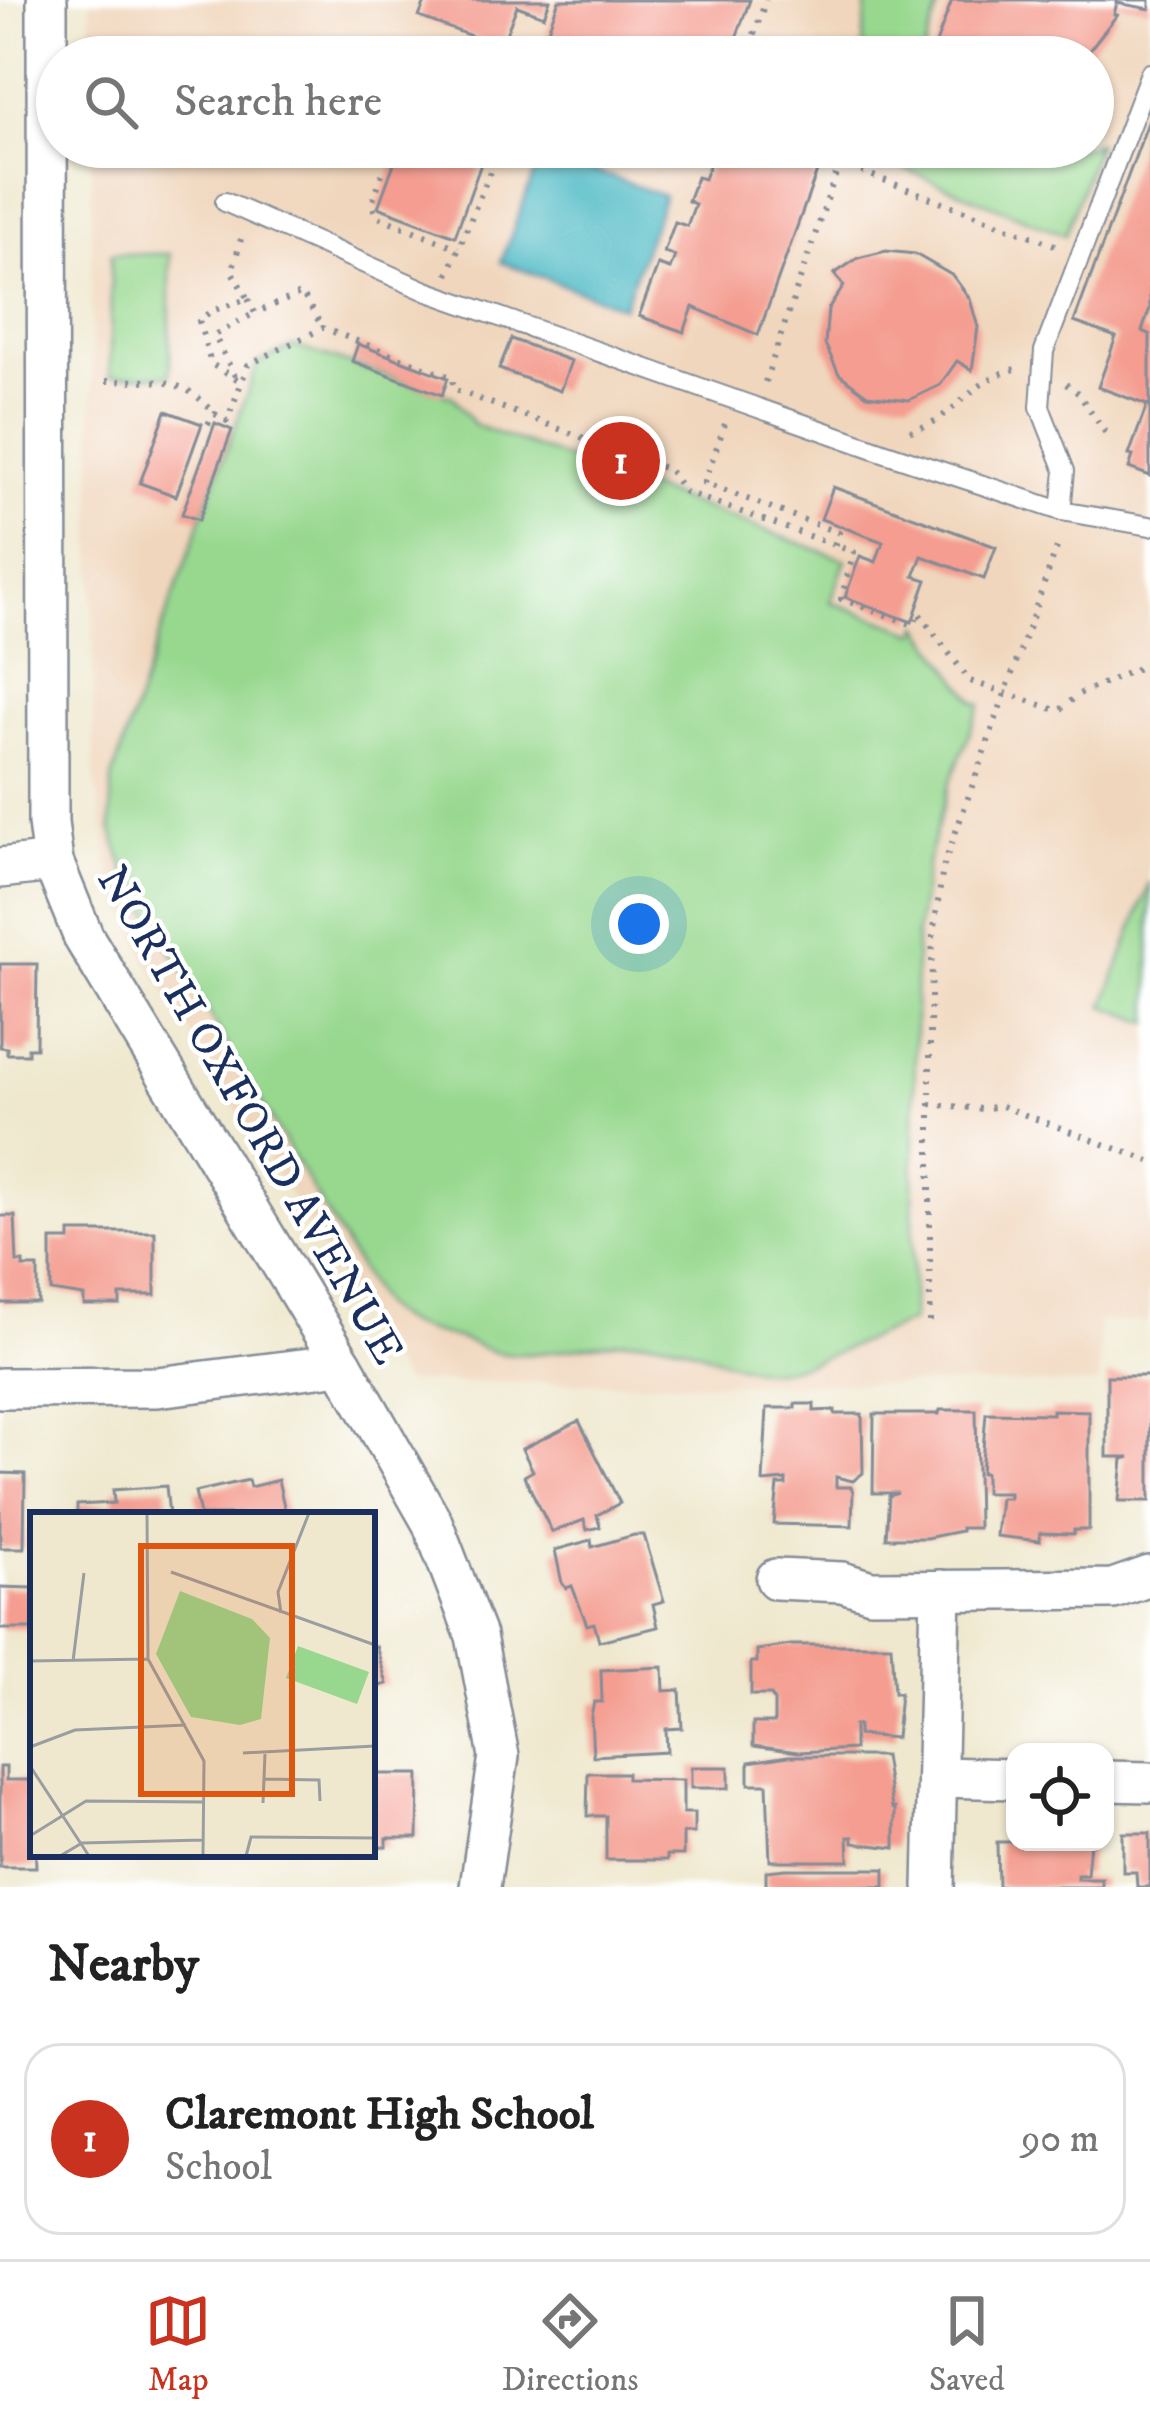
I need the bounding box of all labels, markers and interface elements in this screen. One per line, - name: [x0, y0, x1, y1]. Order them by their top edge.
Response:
- search box: [36, 36, 1114, 168]
- icon: search: [78, 69, 144, 135]
- text: Search here: [174, 74, 382, 130]
- pin: 1: [582, 416, 660, 506]
- street label: NORTH OXFORD AVENUE: [84, 856, 415, 1375]
- your location: [609, 894, 669, 954]
- inset map: [30, 1512, 375, 1857]
- map controls: [1006, 1743, 1114, 1851]
- button: locate: [1006, 1743, 1114, 1851]
- text: Nearby: [48, 1933, 199, 1997]
- text: Claremont High School: [165, 2087, 594, 2143]
- text: 1: [83, 2115, 97, 2164]
- text: 90 m: [1021, 2115, 1099, 2164]
- text: School: [165, 2143, 272, 2192]
- tab: Map: [145, 2288, 211, 2401]
- tab: Directions: [502, 2288, 638, 2401]
- tab: Saved: [929, 2288, 1005, 2401]

